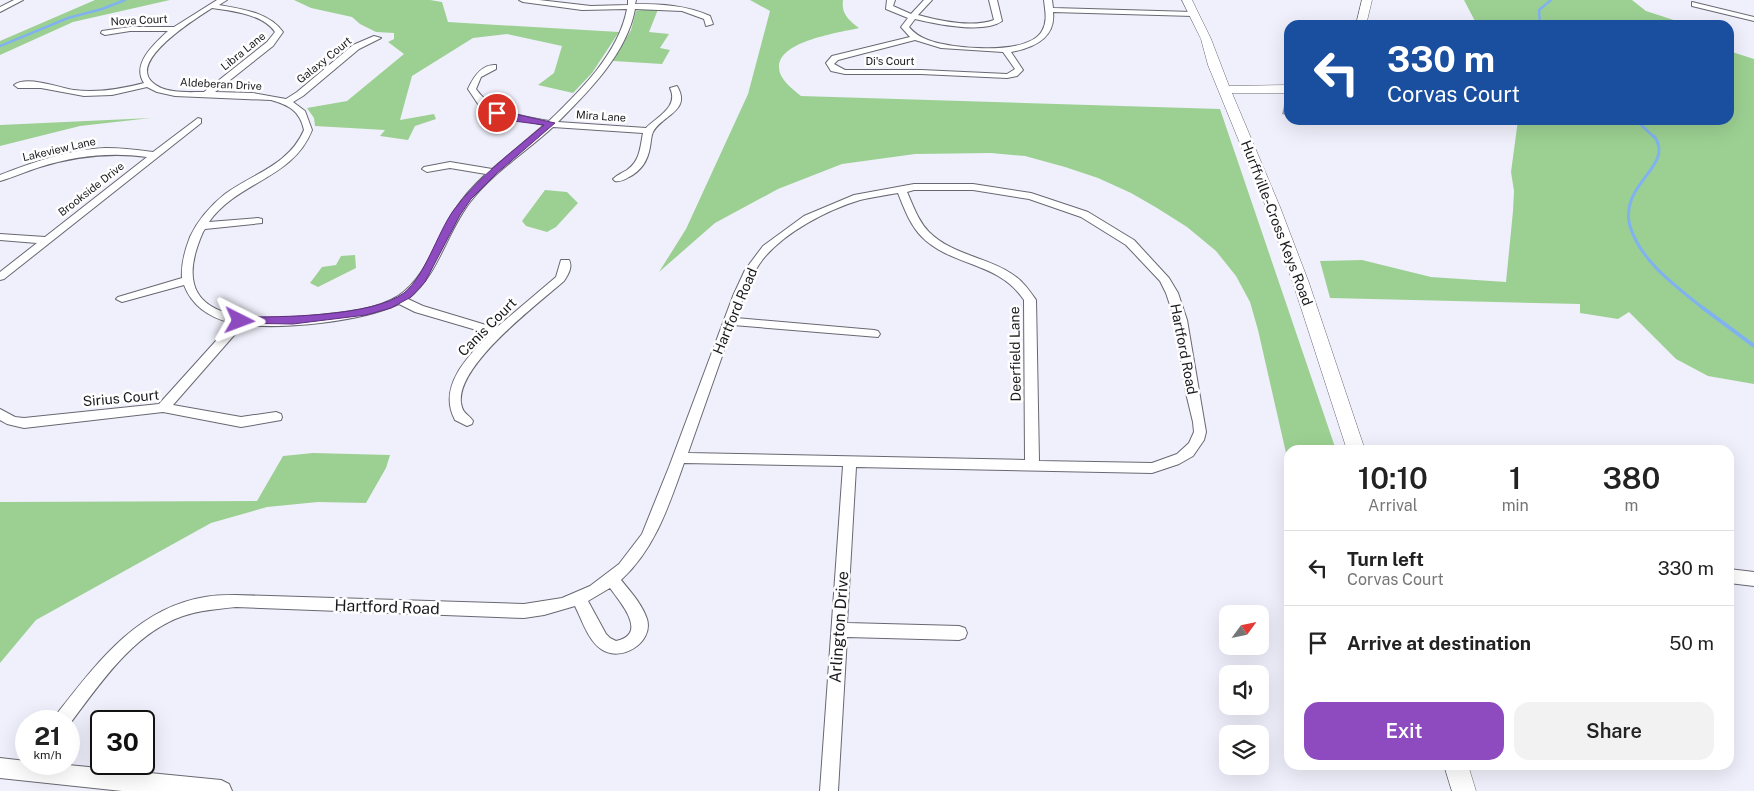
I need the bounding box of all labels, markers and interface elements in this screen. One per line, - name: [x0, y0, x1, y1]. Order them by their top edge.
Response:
- street label: Nova Court: [110, 13, 168, 27]
- street label: Libra Lane: [218, 30, 268, 72]
- street label: Galaxy Court: [294, 34, 354, 86]
- text: 330 m: [1387, 39, 1495, 80]
- icon: left: [1304, 40, 1369, 105]
- street label: Di's Court: [865, 55, 915, 67]
- street label: Aldeberan Drive: [180, 76, 262, 92]
- text: Corvas Court: [1387, 81, 1520, 107]
- pin: [476, 92, 518, 134]
- icon: arrive: [483, 99, 511, 127]
- street label: Mira Lane: [576, 108, 626, 124]
- street label: Lakeview Lane: [21, 135, 97, 163]
- street label: Hurffville-Cross Keys Road: [1238, 138, 1316, 308]
- street label: Brookside Drive: [56, 160, 126, 218]
- street label: Hartford Road: [710, 265, 760, 357]
- position arrow: [213, 294, 265, 346]
- street label: Canis Court: [455, 295, 519, 359]
- street label: Hartford Road: [1167, 302, 1201, 396]
- street label: Deerfield Lane: [1006, 306, 1024, 402]
- street label: Sirius Court: [82, 387, 160, 409]
- text: 10:10: [1358, 460, 1428, 496]
- text: 1: [1509, 460, 1522, 496]
- text: 380: [1602, 460, 1660, 496]
- text: Arrival: [1368, 496, 1418, 515]
- text: min: [1502, 496, 1529, 515]
- text: m: [1624, 496, 1638, 515]
- text: Turn left: [1347, 548, 1424, 570]
- icon: left: [1304, 554, 1332, 582]
- text: 330 m: [1658, 557, 1714, 579]
- street label: Arlington Drive: [826, 570, 852, 684]
- text: Corvas Court: [1347, 570, 1444, 589]
- street label: Hartford Road: [334, 596, 440, 618]
- north arrow: [1219, 605, 1269, 655]
- map controls: [1219, 605, 1269, 775]
- icon: arrive: [1304, 629, 1332, 657]
- text: Arrive at destination: [1347, 632, 1531, 654]
- text: 50 m: [1669, 632, 1714, 654]
- button: sound: [1219, 665, 1269, 715]
- button: Exit: [1304, 702, 1504, 760]
- button: Share: [1514, 702, 1714, 760]
- speed limit sign: 30: [90, 710, 155, 775]
- text: 21: [34, 721, 61, 751]
- button: layers: [1219, 725, 1269, 775]
- text: km/h: [33, 748, 62, 762]

